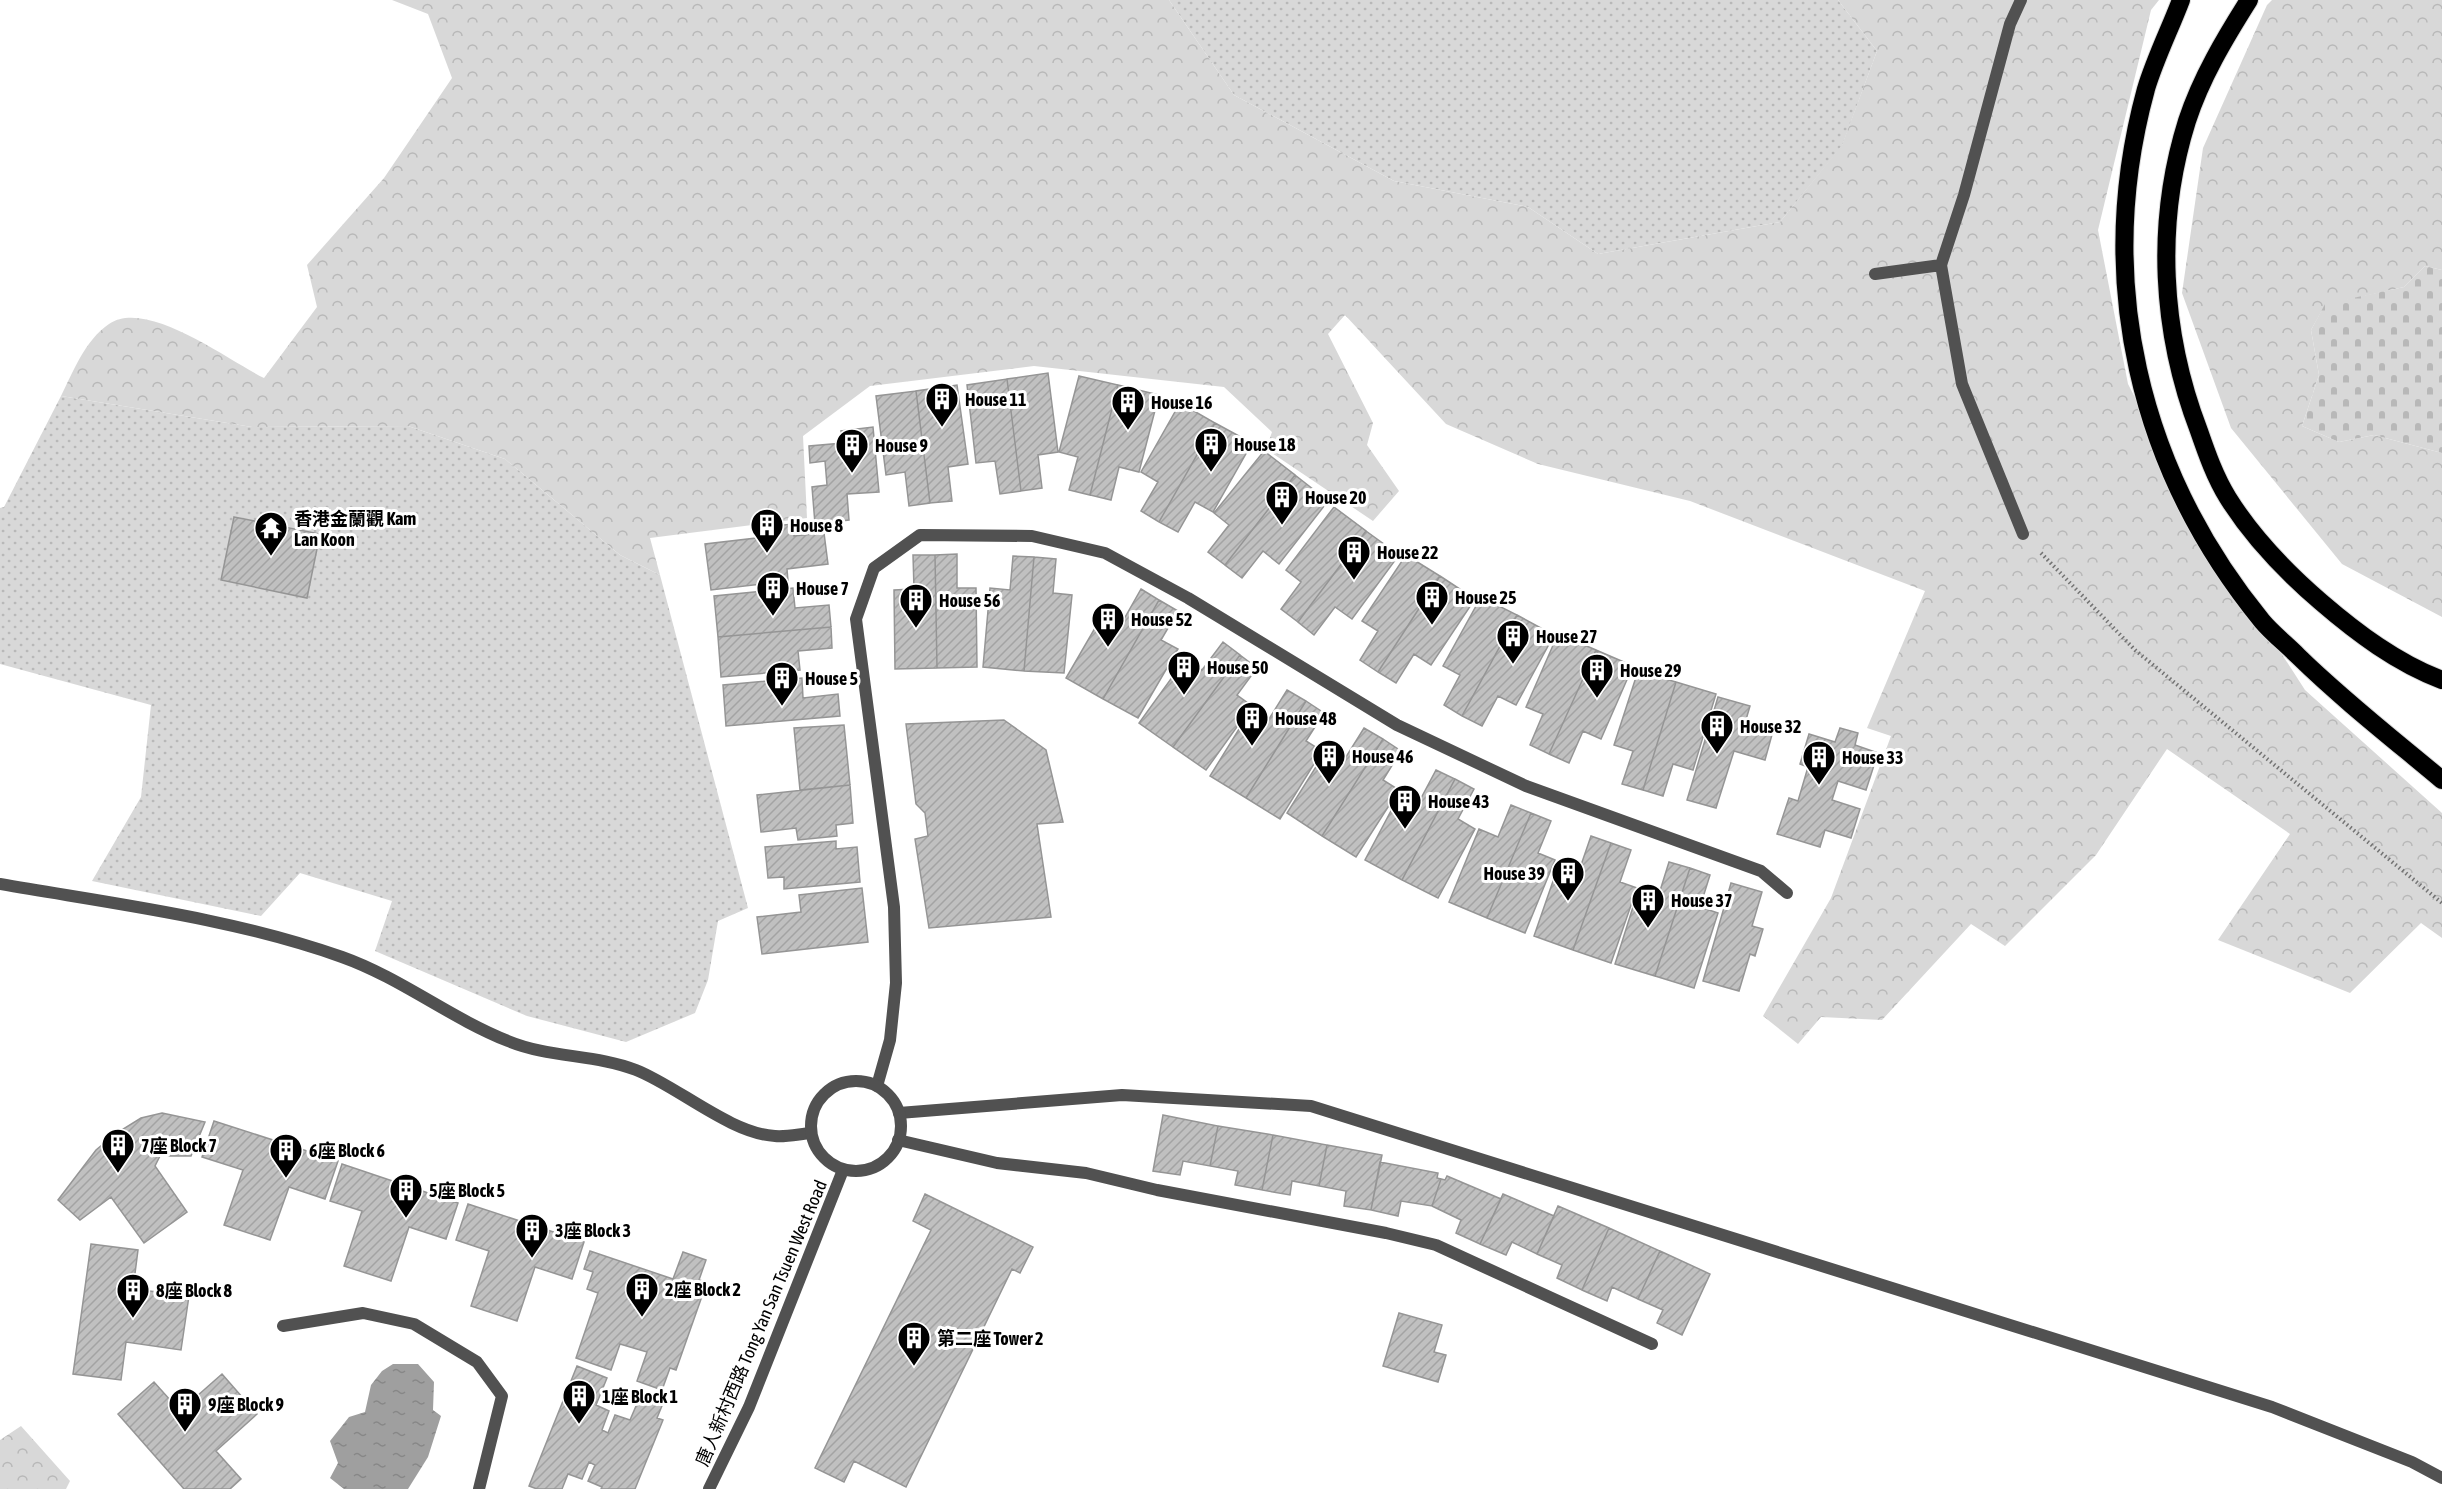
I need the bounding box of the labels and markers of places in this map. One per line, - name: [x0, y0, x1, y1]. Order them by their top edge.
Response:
- building icon: House 11: [924, 381, 960, 428]
- building icon: House 16: [1110, 384, 1146, 431]
- place label: House 11: [965, 389, 1027, 410]
- place label: House 16: [1151, 392, 1213, 413]
- building icon: House 18: [1193, 426, 1229, 473]
- building icon: House 9: [834, 427, 870, 474]
- place label: House 18: [1234, 434, 1296, 455]
- place label: House 9: [875, 435, 928, 456]
- building icon: House 20: [1264, 479, 1300, 526]
- place label: House 20: [1305, 487, 1367, 508]
- building icon: House 8: [749, 507, 785, 554]
- place label: 香港金蘭觀 Kam Lan Koon: [294, 508, 416, 550]
- temple icon: 香港金蘭觀 Kam Lan Koon: [253, 510, 289, 557]
- place label: House 8: [790, 515, 844, 536]
- building icon: House 22: [1336, 534, 1372, 581]
- place label: House 22: [1377, 542, 1439, 563]
- building icon: House 7: [755, 570, 791, 617]
- place label: House 7: [796, 578, 849, 599]
- building icon: House 25: [1414, 579, 1450, 626]
- building icon: House 56: [898, 582, 934, 629]
- place label: House 25: [1455, 587, 1517, 608]
- place label: House 56: [939, 590, 1001, 611]
- building icon: House 52: [1090, 601, 1126, 648]
- place label: House 52: [1131, 609, 1193, 630]
- building icon: House 27: [1495, 618, 1531, 665]
- place label: House 27: [1536, 626, 1598, 647]
- building icon: House 50: [1166, 649, 1202, 696]
- building icon: House 29: [1579, 652, 1615, 699]
- place label: House 50: [1207, 657, 1269, 678]
- building icon: House 5: [764, 660, 800, 707]
- place label: House 29: [1620, 660, 1682, 681]
- place label: House 5: [805, 668, 858, 689]
- building icon: House 48: [1234, 700, 1270, 747]
- place label: House 48: [1275, 708, 1337, 729]
- building icon: House 32: [1699, 708, 1735, 755]
- place label: House 32: [1740, 716, 1802, 737]
- building icon: House 46: [1311, 738, 1347, 785]
- building icon: House 33: [1801, 739, 1837, 786]
- place label: House 46: [1352, 746, 1414, 767]
- place label: House 33: [1842, 747, 1904, 768]
- building icon: House 43: [1387, 783, 1423, 830]
- place label: House 43: [1428, 791, 1490, 812]
- building icon: House 39: [1550, 855, 1586, 902]
- place label: House 39: [1483, 863, 1545, 884]
- building icon: House 37: [1630, 882, 1666, 929]
- place label: House 37: [1671, 890, 1733, 911]
- building icon: 7座 Block 7: [100, 1127, 136, 1174]
- building icon: 6座 Block 6: [268, 1132, 304, 1179]
- place label: 7座 Block 7: [141, 1135, 217, 1156]
- place label: 6座 Block 6: [309, 1140, 385, 1161]
- building icon: 5座 Block 5: [388, 1172, 424, 1219]
- place label: 5座 Block 5: [429, 1180, 505, 1201]
- building icon: 3座 Block 3: [514, 1212, 550, 1259]
- place label: 3座 Block 3: [555, 1220, 631, 1241]
- building icon: 2座 Block 2: [624, 1271, 660, 1318]
- building icon: 8座 Block 8: [115, 1272, 151, 1319]
- place label: 2座 Block 2: [665, 1279, 741, 1300]
- place label: 8座 Block 8: [156, 1280, 233, 1301]
- building icon: 第二座 Tower 2: [896, 1320, 932, 1367]
- place label: 第二座 Tower 2: [937, 1328, 1044, 1349]
- building icon: 1座 Block 1: [561, 1378, 597, 1425]
- building icon: 9座 Block 9: [167, 1386, 203, 1433]
- place label: 1座 Block 1: [602, 1386, 678, 1407]
- place label: 9座 Block 9: [208, 1394, 284, 1415]

